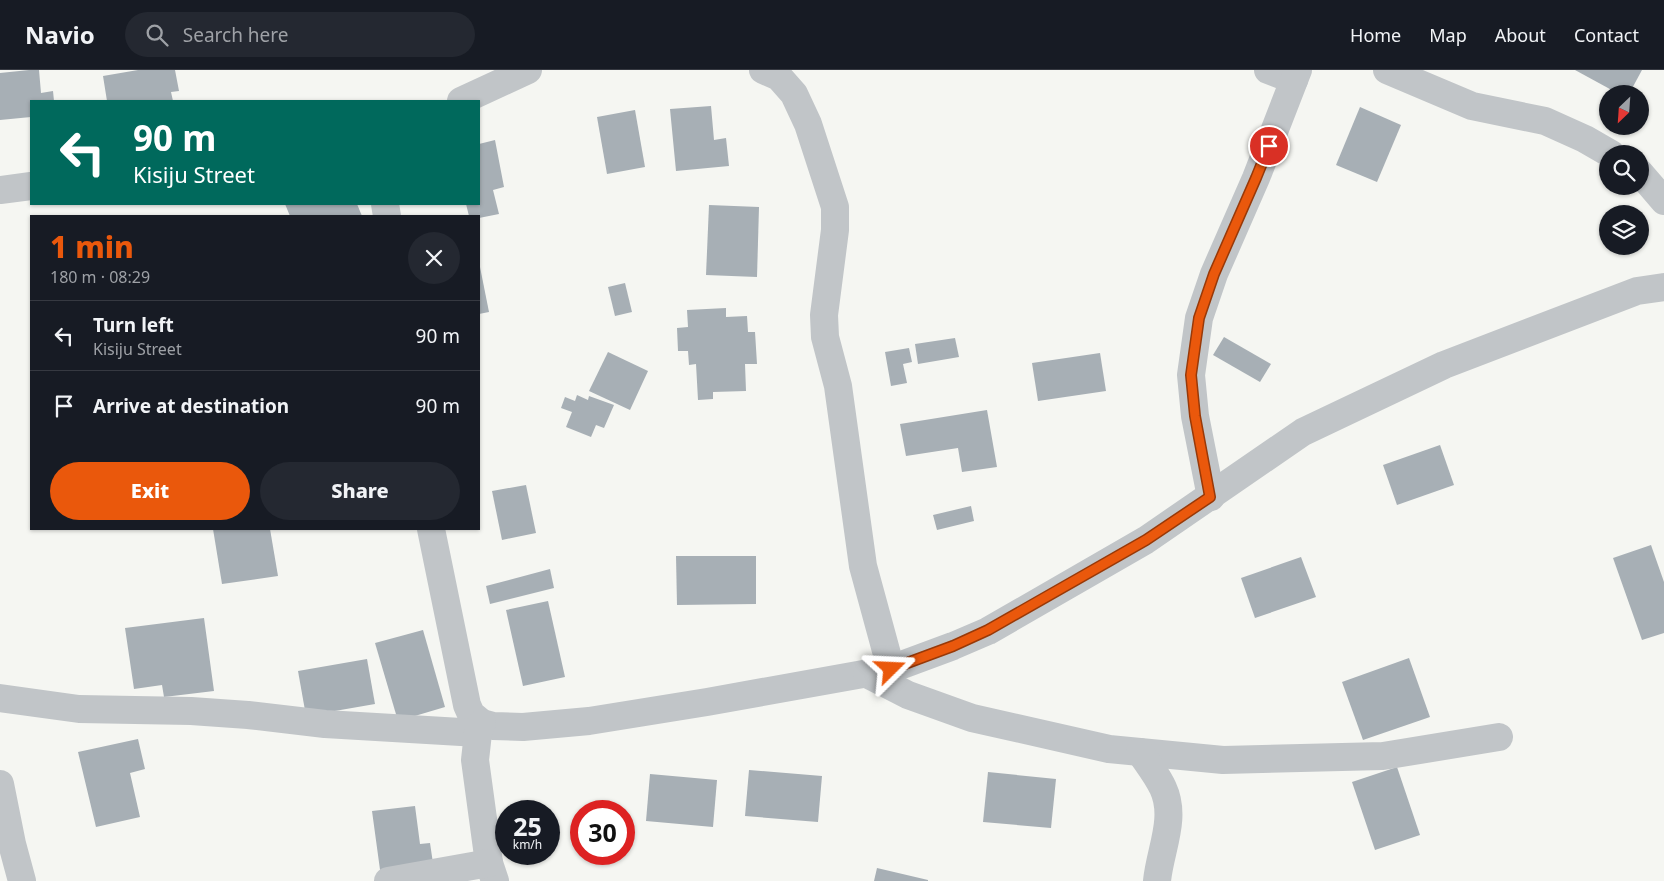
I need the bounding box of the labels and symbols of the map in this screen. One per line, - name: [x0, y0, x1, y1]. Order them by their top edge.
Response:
- north arrow: [1599, 85, 1649, 135]
- pin: [1248, 125, 1290, 167]
- position arrow: [864, 642, 916, 694]
- speed limit sign: 30: [570, 800, 635, 865]

